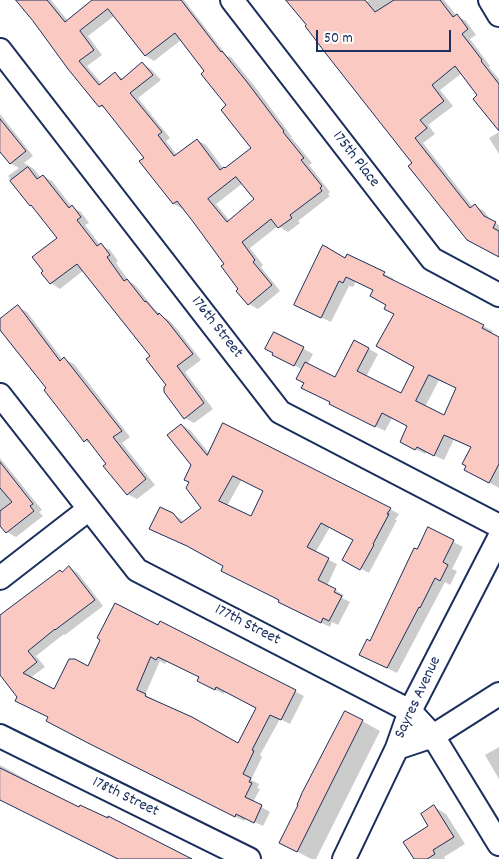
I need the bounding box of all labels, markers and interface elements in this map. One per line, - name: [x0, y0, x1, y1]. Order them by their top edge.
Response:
- scale bar: [319, 20, 454, 52]
- text: 50 m: [324, 28, 353, 50]
- street label: 175th Place: [327, 128, 383, 192]
- street label: 176th Street: [186, 293, 246, 363]
- street label: 177th Street: [211, 601, 283, 651]
- street label: Sayres Avenue: [392, 654, 446, 742]
- street label: 178th Street: [89, 774, 161, 822]

